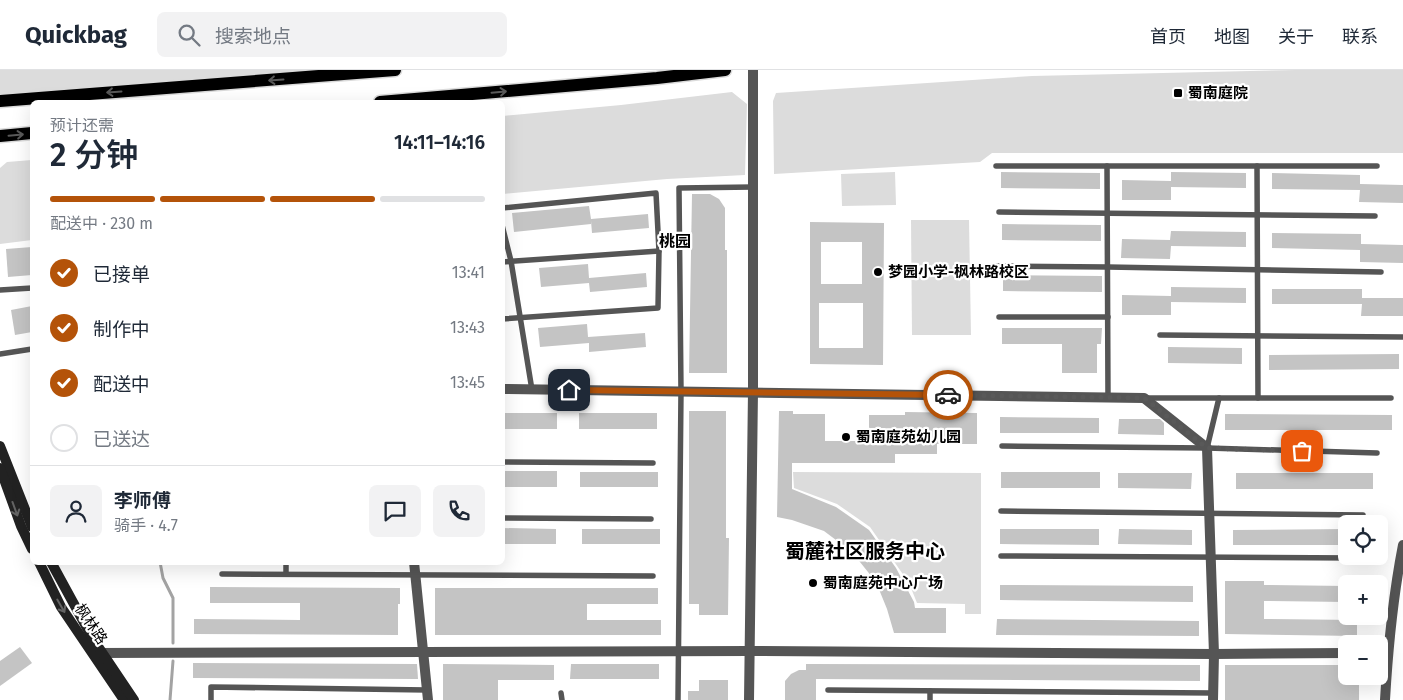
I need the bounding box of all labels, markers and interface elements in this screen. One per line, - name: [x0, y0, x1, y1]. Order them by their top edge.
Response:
- search box: [157, 12, 507, 57]
- text: Quickbag: [25, 21, 127, 49]
- icon: search: [175, 21, 203, 49]
- text: 搜索地点: [215, 25, 291, 48]
- text: 首页: [1150, 26, 1186, 48]
- text: 地图: [1214, 26, 1250, 48]
- text: 关于: [1278, 26, 1314, 48]
- text: 联系: [1342, 26, 1378, 48]
- one-way arrow: [268, 75, 284, 84]
- place label: 蜀南庭院: [1188, 84, 1248, 102]
- one-way arrow: [490, 87, 506, 97]
- marker: 蜀南庭院: [1172, 87, 1184, 99]
- one-way arrow: [106, 88, 122, 97]
- text: 预计还需: [50, 116, 114, 135]
- one-way arrow: [8, 130, 24, 140]
- text: 14:11–14:16: [394, 131, 485, 154]
- text: 2 分钟: [50, 136, 138, 174]
- text: 配送中 · 230 m: [50, 214, 153, 233]
- district label: 桃园: [659, 232, 691, 251]
- icon: check: [50, 259, 78, 287]
- text: 已接单: [93, 263, 150, 286]
- text: 13:41: [452, 263, 485, 282]
- place label: 梦园小学-枫林路校区: [888, 263, 1029, 281]
- marker: 梦园小学-枫林路校区: [872, 266, 884, 278]
- icon: check: [50, 314, 78, 342]
- text: 制作中: [93, 318, 150, 341]
- text: 13:43: [450, 318, 485, 337]
- icon: check: [50, 369, 78, 397]
- pin: [548, 369, 590, 411]
- courier: [923, 370, 973, 420]
- text: 配送中: [93, 373, 150, 396]
- text: 13:45: [450, 373, 485, 392]
- icon: home: [555, 376, 583, 404]
- icon: car: [934, 381, 962, 409]
- text: 已送达: [93, 428, 150, 451]
- place label: 蜀南庭苑幼儿园: [856, 428, 961, 446]
- pin: [1281, 430, 1323, 472]
- marker: 蜀南庭苑幼儿园: [840, 431, 852, 443]
- icon: bag: [1288, 437, 1316, 465]
- button: person: [50, 485, 102, 537]
- button: chat: [369, 485, 421, 537]
- button: phone: [433, 485, 485, 537]
- text: 李师傅: [114, 489, 171, 512]
- one-way arrow: [11, 501, 20, 516]
- map controls: [1338, 515, 1388, 685]
- button: locate: [1338, 515, 1388, 565]
- text: 骑手 · 4.7: [114, 516, 178, 535]
- district label: 蜀麓社区服务中心: [785, 539, 945, 563]
- place label: 蜀南庭苑中心广场: [823, 574, 943, 592]
- button: +: [1338, 575, 1388, 625]
- marker: 蜀南庭苑中心广场: [807, 577, 819, 589]
- one-way arrow: [57, 598, 67, 612]
- street label: 枫林路: [71, 600, 111, 648]
- button: −: [1338, 635, 1388, 685]

